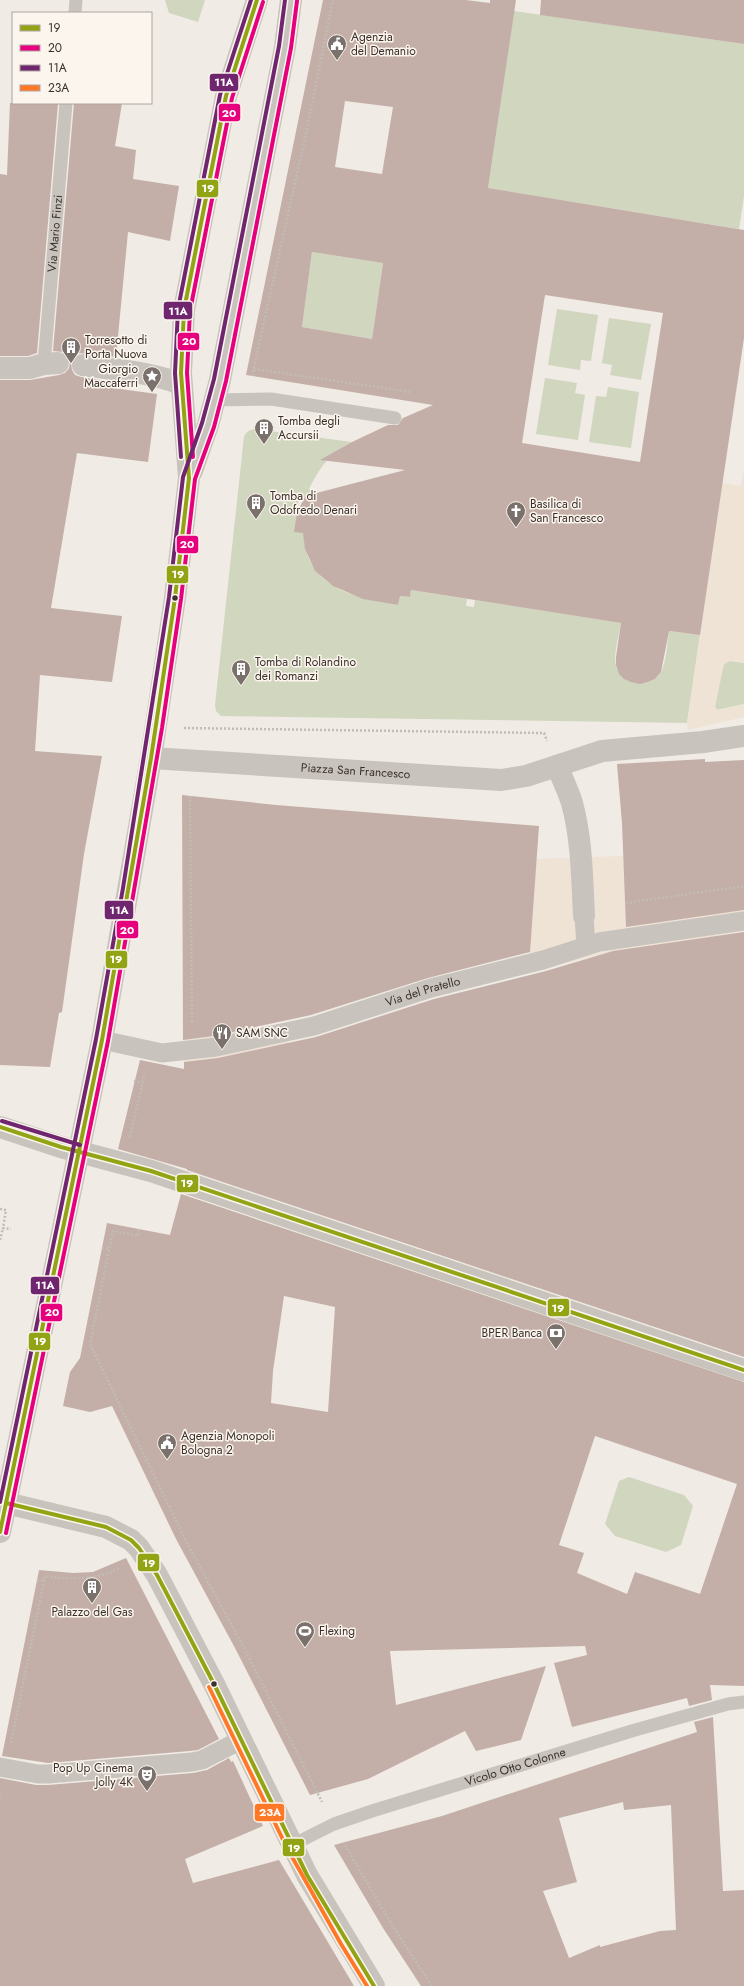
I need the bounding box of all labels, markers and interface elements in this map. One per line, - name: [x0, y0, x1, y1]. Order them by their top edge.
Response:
- legend: [12, 12, 152, 104]
- text: 19: [48, 19, 60, 37]
- place label: Agenzia del Demanio: [351, 28, 416, 60]
- public building icon: Agenzia del Demanio: [326, 33, 348, 61]
- text: 20: [48, 39, 62, 57]
- text: 11A: [48, 59, 67, 77]
- line badge: 11A: [209, 73, 239, 92]
- text: 11A: [214, 74, 235, 90]
- text: 23A: [48, 79, 69, 97]
- line badge: 20: [218, 103, 241, 122]
- text: 20: [222, 105, 236, 121]
- line badge: 19: [196, 179, 219, 198]
- text: 19: [202, 180, 214, 196]
- street label: Via Mario Finzi: [43, 194, 67, 273]
- line badge: 11A: [163, 301, 193, 320]
- text: 11A: [168, 303, 189, 319]
- place label: Torresotto di Porta Nuova: [85, 331, 147, 363]
- line badge: 20: [177, 332, 200, 351]
- text: 20: [182, 333, 196, 349]
- building icon: Torresotto di Porta Nuova: [60, 336, 82, 364]
- place label: Giorgio Maccaferri: [84, 360, 138, 392]
- place icon: Giorgio Maccaferri: [141, 365, 163, 393]
- place label: Tomba degli Accursii: [278, 412, 340, 444]
- building icon: Tomba degli Accursii: [253, 417, 275, 445]
- place label: Tomba di Odofredo Denari: [270, 487, 357, 519]
- building icon: Tomba di Odofredo Denari: [245, 492, 267, 520]
- place label: Basilica di San Francesco: [530, 495, 604, 527]
- church icon: Basilica di San Francesco: [505, 500, 527, 528]
- line badge: 20: [176, 535, 199, 554]
- text: 20: [180, 536, 194, 552]
- line badge: 19: [166, 565, 189, 584]
- text: 19: [172, 566, 184, 582]
- unlabelled marker: [170, 593, 180, 603]
- place label: Tomba di Rolandino dei Romanzi: [255, 653, 356, 685]
- building icon: Tomba di Rolandino dei Romanzi: [230, 658, 252, 686]
- street label: Piazza San Francesco: [300, 758, 411, 783]
- line badge: 11A: [104, 900, 134, 920]
- text: 11A: [109, 902, 130, 918]
- line badge: 20: [116, 920, 139, 939]
- text: 20: [120, 922, 134, 938]
- line badge: 19: [105, 950, 128, 969]
- text: 19: [110, 951, 122, 967]
- street label: Via del Pratello: [383, 972, 462, 1011]
- restaurant icon: SAM SNC: [211, 1022, 233, 1050]
- place label: SAM SNC: [236, 1024, 288, 1042]
- line badge: 19: [176, 1174, 199, 1193]
- text: 19: [181, 1175, 193, 1191]
- line badge: 11A: [30, 1276, 60, 1295]
- text: 11A: [35, 1277, 56, 1293]
- line badge: 19: [547, 1298, 570, 1317]
- text: 19: [552, 1300, 564, 1316]
- line badge: 20: [40, 1303, 63, 1322]
- text: 20: [45, 1304, 59, 1320]
- bank icon: BPER Banca: [545, 1322, 567, 1350]
- place label: BPER Banca: [482, 1324, 542, 1342]
- line badge: 19: [28, 1332, 51, 1351]
- text: 19: [34, 1333, 46, 1349]
- place label: Agenzia Monopoli Bologna 2: [181, 1427, 275, 1459]
- public building icon: Agenzia Monopoli Bologna 2: [156, 1432, 178, 1460]
- line badge: 19: [137, 1553, 160, 1572]
- text: 19: [143, 1555, 155, 1571]
- building icon: Palazzo del Gas: [81, 1576, 103, 1604]
- place label: Palazzo del Gas: [51, 1603, 133, 1621]
- sports icon: Flexing: [294, 1620, 316, 1648]
- place label: Flexing: [319, 1622, 355, 1640]
- unlabelled marker: [209, 1679, 219, 1689]
- street label: Vicolo Otto Colonne: [463, 1743, 568, 1791]
- place label: Pop Up Cinema Jolly 4K: [53, 1759, 133, 1791]
- theatre icon: Pop Up Cinema Jolly 4K: [136, 1764, 158, 1792]
- line badge: 23A: [254, 1803, 285, 1822]
- text: 23A: [259, 1804, 282, 1820]
- line badge: 19: [282, 1838, 305, 1857]
- text: 19: [288, 1840, 300, 1856]

